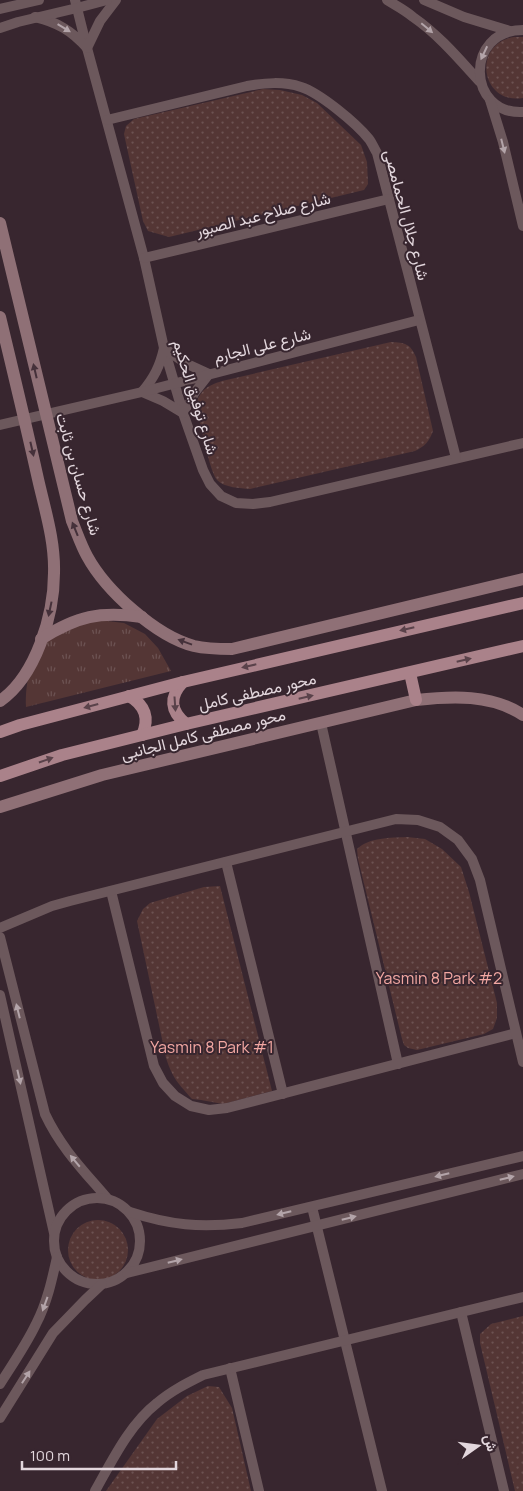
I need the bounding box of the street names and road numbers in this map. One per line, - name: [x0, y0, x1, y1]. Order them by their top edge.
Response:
- street label: شارع جلال الحمامصى: [378, 147, 435, 283]
- street label: شارع صلاح عبد الصبور: [192, 187, 333, 243]
- street label: شارع على الجارم: [211, 322, 313, 369]
- street label: شارع توفيق الحكيم: [167, 337, 224, 458]
- street label: شارع حسان بن ثابت: [50, 410, 107, 538]
- street label: محور مصطفى كامل: [196, 667, 318, 715]
- street label: محور مصطفى كامل الجانبى: [118, 703, 288, 765]

